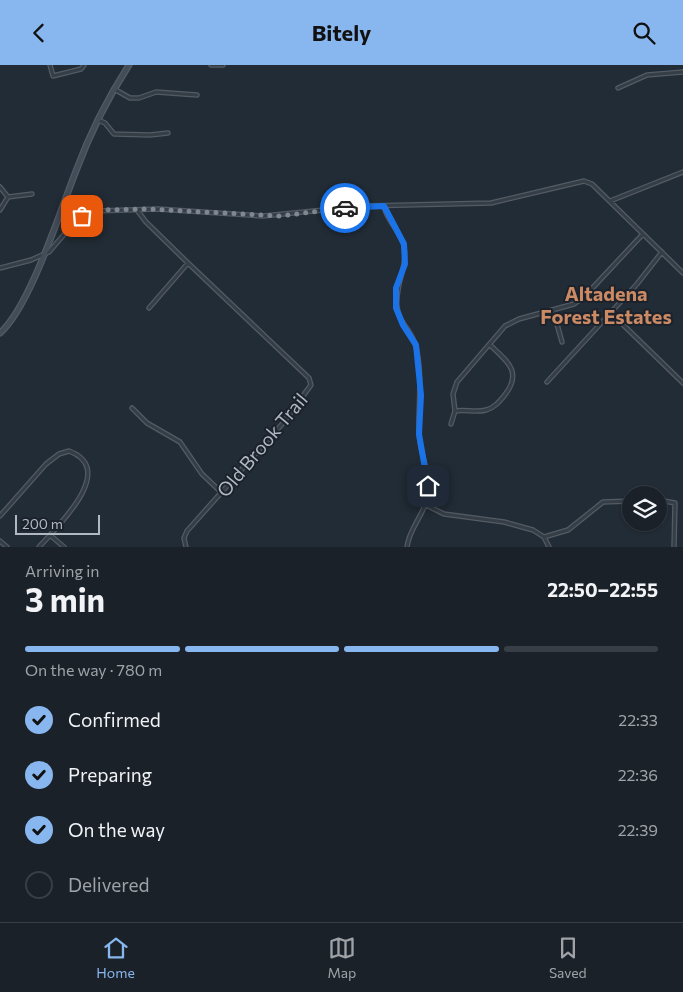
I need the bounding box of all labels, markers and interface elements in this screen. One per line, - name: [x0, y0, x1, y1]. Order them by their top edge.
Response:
- icon: back: [25, 19, 53, 47]
- text: Bitely: [312, 19, 371, 46]
- icon: search: [630, 19, 658, 47]
- courier: [320, 183, 370, 233]
- icon: car: [331, 194, 359, 222]
- pin: [61, 195, 103, 237]
- icon: bag: [68, 202, 96, 230]
- district label: Altadena Forest Estates: [540, 281, 672, 328]
- street label: Old Brook Trail: [211, 388, 312, 501]
- pin: [407, 465, 449, 507]
- icon: home: [414, 472, 442, 500]
- map controls: [622, 486, 667, 531]
- button: layers: [622, 486, 667, 531]
- scale bar: [15, 512, 100, 535]
- text: 200 m: [22, 515, 63, 532]
- text: Arriving in: [25, 561, 99, 580]
- text: 22:50–22:55: [547, 578, 658, 601]
- text: 3 min: [25, 579, 105, 619]
- text: On the way · 780 m: [25, 660, 162, 679]
- icon: check: [25, 706, 53, 734]
- text: Confirmed: [68, 708, 161, 731]
- text: 22:33: [618, 710, 658, 729]
- icon: check: [25, 761, 53, 789]
- text: Preparing: [68, 763, 152, 786]
- text: 22:36: [618, 765, 658, 784]
- icon: check: [25, 816, 53, 844]
- text: On the way: [68, 818, 165, 841]
- text: 22:39: [618, 820, 658, 839]
- text: Delivered: [68, 873, 149, 896]
- tab: Home: [96, 934, 135, 981]
- tab: Map: [327, 934, 356, 981]
- tab: Saved: [549, 934, 587, 981]

